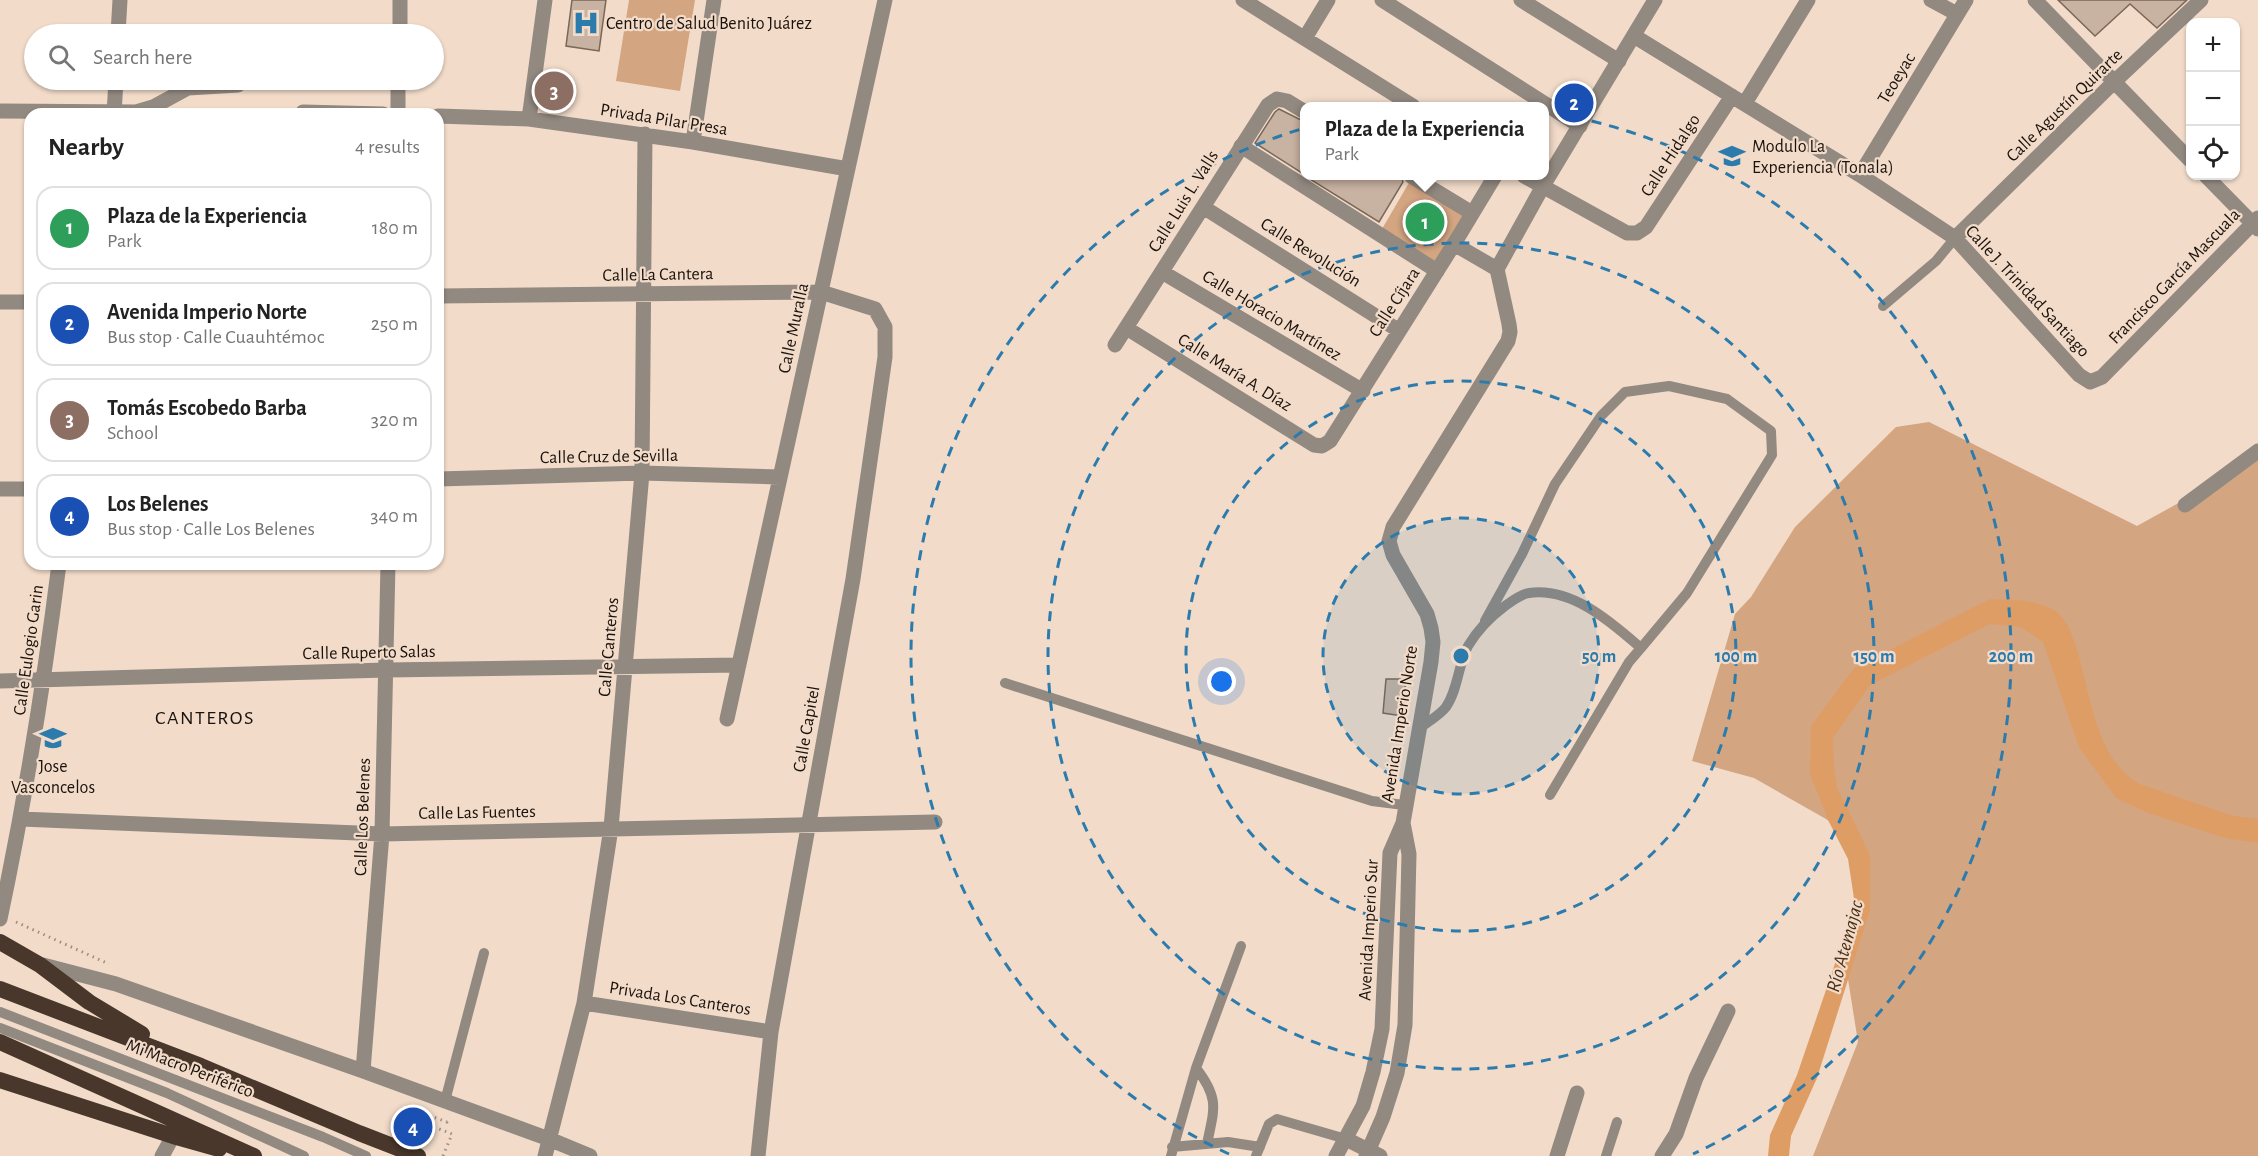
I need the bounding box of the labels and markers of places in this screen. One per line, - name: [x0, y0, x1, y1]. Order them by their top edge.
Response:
- hospital icon: Centro de Salud Benito Juárez: [571, 8, 601, 38]
- place label: Centro de Salud Benito Juárez: [606, 15, 812, 33]
- pin: 3: [534, 68, 574, 113]
- pin: 2: [1554, 80, 1594, 126]
- place label: Modulo La Experiencia (Tonala): [1752, 138, 1894, 177]
- school or university icon: Modulo La Experiencia (Tonala): [1717, 141, 1747, 171]
- pin: 1: [1406, 200, 1444, 244]
- centre of rings: [1451, 646, 1471, 666]
- school or university icon: Jose Vasconcelos: [38, 723, 68, 753]
- place label: Jose Vasconcelos: [11, 758, 95, 797]
- pin: 4: [394, 1104, 432, 1150]

